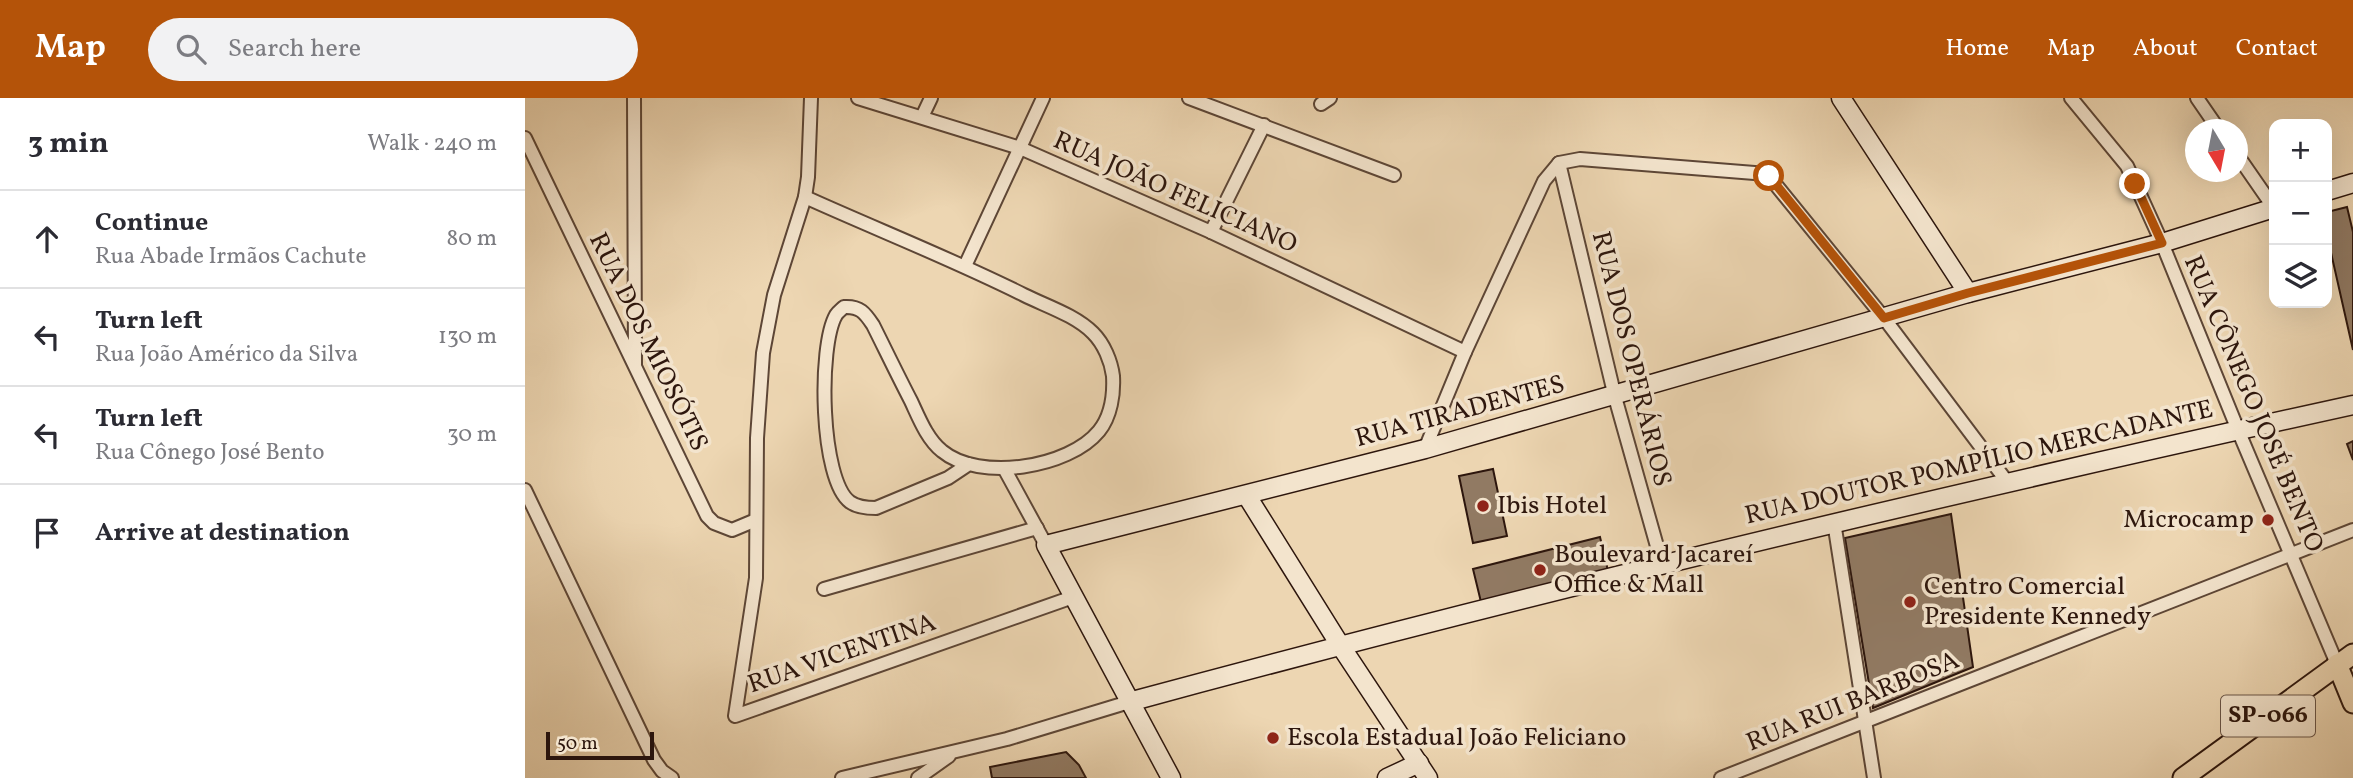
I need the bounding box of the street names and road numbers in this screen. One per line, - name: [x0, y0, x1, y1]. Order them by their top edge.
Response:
- street label: RUA JOÃO FELICIANO: [1047, 123, 1303, 263]
- street label: RUA DOS MIOSÓTIS: [579, 227, 717, 457]
- street label: RUA DOS OPERÁRIOS: [1582, 228, 1680, 490]
- street label: RUA CÔNEGO JOSÉ BENTO: [2174, 250, 2332, 558]
- street label: RUA TIRADENTES: [1351, 367, 1569, 457]
- street label: RUA DOUTOR POMPÍLIO MERCADANTE: [1741, 392, 2217, 534]
- street label: RUA VICENTINA: [743, 605, 941, 703]
- street label: RUA RUI BARBOSA: [1741, 643, 1965, 761]
- road number: SP-066: [2221, 696, 2315, 736]

